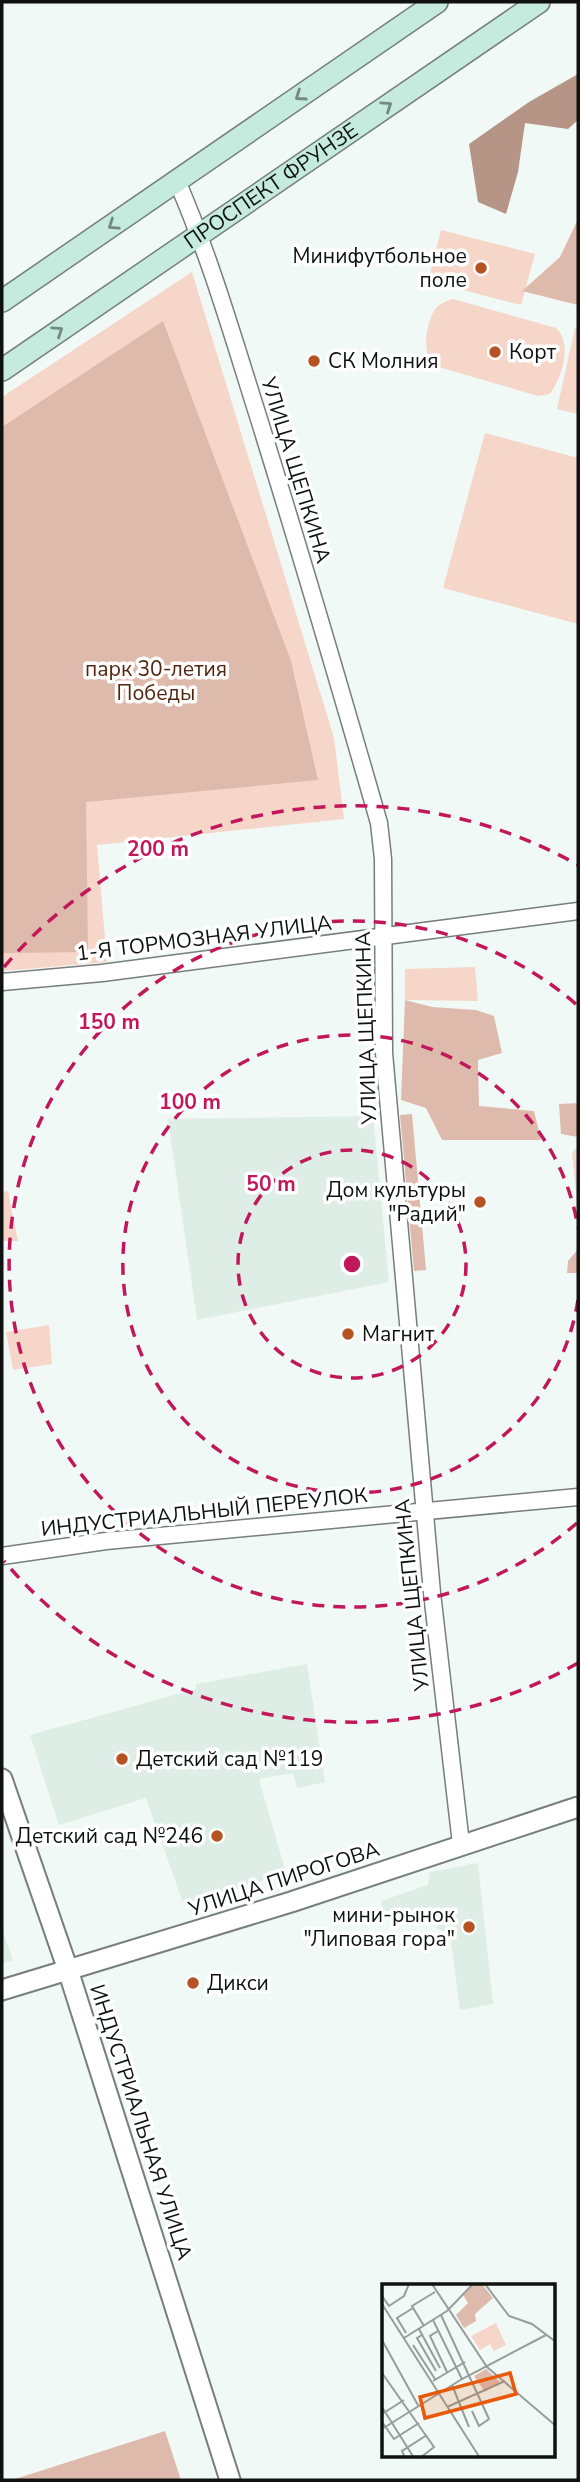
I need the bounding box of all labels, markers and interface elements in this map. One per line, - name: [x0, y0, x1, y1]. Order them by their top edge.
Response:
- one-way arrow: [295, 88, 308, 100]
- one-way arrow: [379, 102, 392, 114]
- street label: ПРОСПЕКТ ФРУНЗЕ: [178, 116, 363, 255]
- one-way arrow: [107, 217, 120, 230]
- place label: Минифутбольное поле: [293, 242, 467, 294]
- marker: Минифутбольное поле: [473, 260, 489, 276]
- one-way arrow: [50, 327, 63, 340]
- place label: Корт: [509, 338, 557, 366]
- marker: Корт: [487, 344, 503, 360]
- place label: СК Молния: [328, 347, 439, 375]
- marker: СК Молния: [306, 353, 322, 369]
- street label: УЛИЦА ЩЕПКИНА: [254, 373, 338, 566]
- park label: парк 30-летия Победы: [85, 655, 227, 707]
- text: 200 m: [127, 835, 189, 863]
- street label: 1-Я ТОРМОЗНАЯ УЛИЦА: [75, 908, 333, 968]
- street label: УЛИЦА ЩЕПКИНА: [349, 931, 383, 1126]
- text: 150 m: [78, 1008, 140, 1036]
- text: 100 m: [159, 1088, 221, 1116]
- text: 50 m: [246, 1170, 296, 1198]
- place label: Дом культуры "Радий": [326, 1176, 466, 1228]
- marker: Дом культуры "Радий": [472, 1194, 488, 1210]
- centre of rings: [340, 1252, 364, 1276]
- place label: Магнит: [362, 1320, 435, 1348]
- marker: Магнит: [340, 1326, 356, 1342]
- street label: ИНДУСТРИАЛЬНЫЙ ПЕРЕУЛОК: [39, 1481, 369, 1543]
- street label: УЛИЦА ЩЕПКИНА: [388, 1497, 436, 1694]
- place label: Детский сад №119: [136, 1745, 323, 1773]
- marker: Детский сад №119: [114, 1751, 130, 1767]
- place label: Детский сад №246: [16, 1822, 203, 1850]
- marker: Детский сад №246: [209, 1828, 225, 1844]
- street label: УЛИЦА ПИРОГОВА: [184, 1835, 383, 1923]
- place label: мини-рынок "Липовая гора": [303, 1901, 456, 1953]
- marker: мини-рынок "Липовая гора": [461, 1919, 477, 1935]
- place label: Дикси: [207, 1969, 269, 1997]
- marker: Дикси: [185, 1975, 201, 1991]
- street label: ИНДУСТРИАЛЬНАЯ УЛИЦА: [83, 1981, 199, 2263]
- inset map: [382, 2284, 556, 2458]

